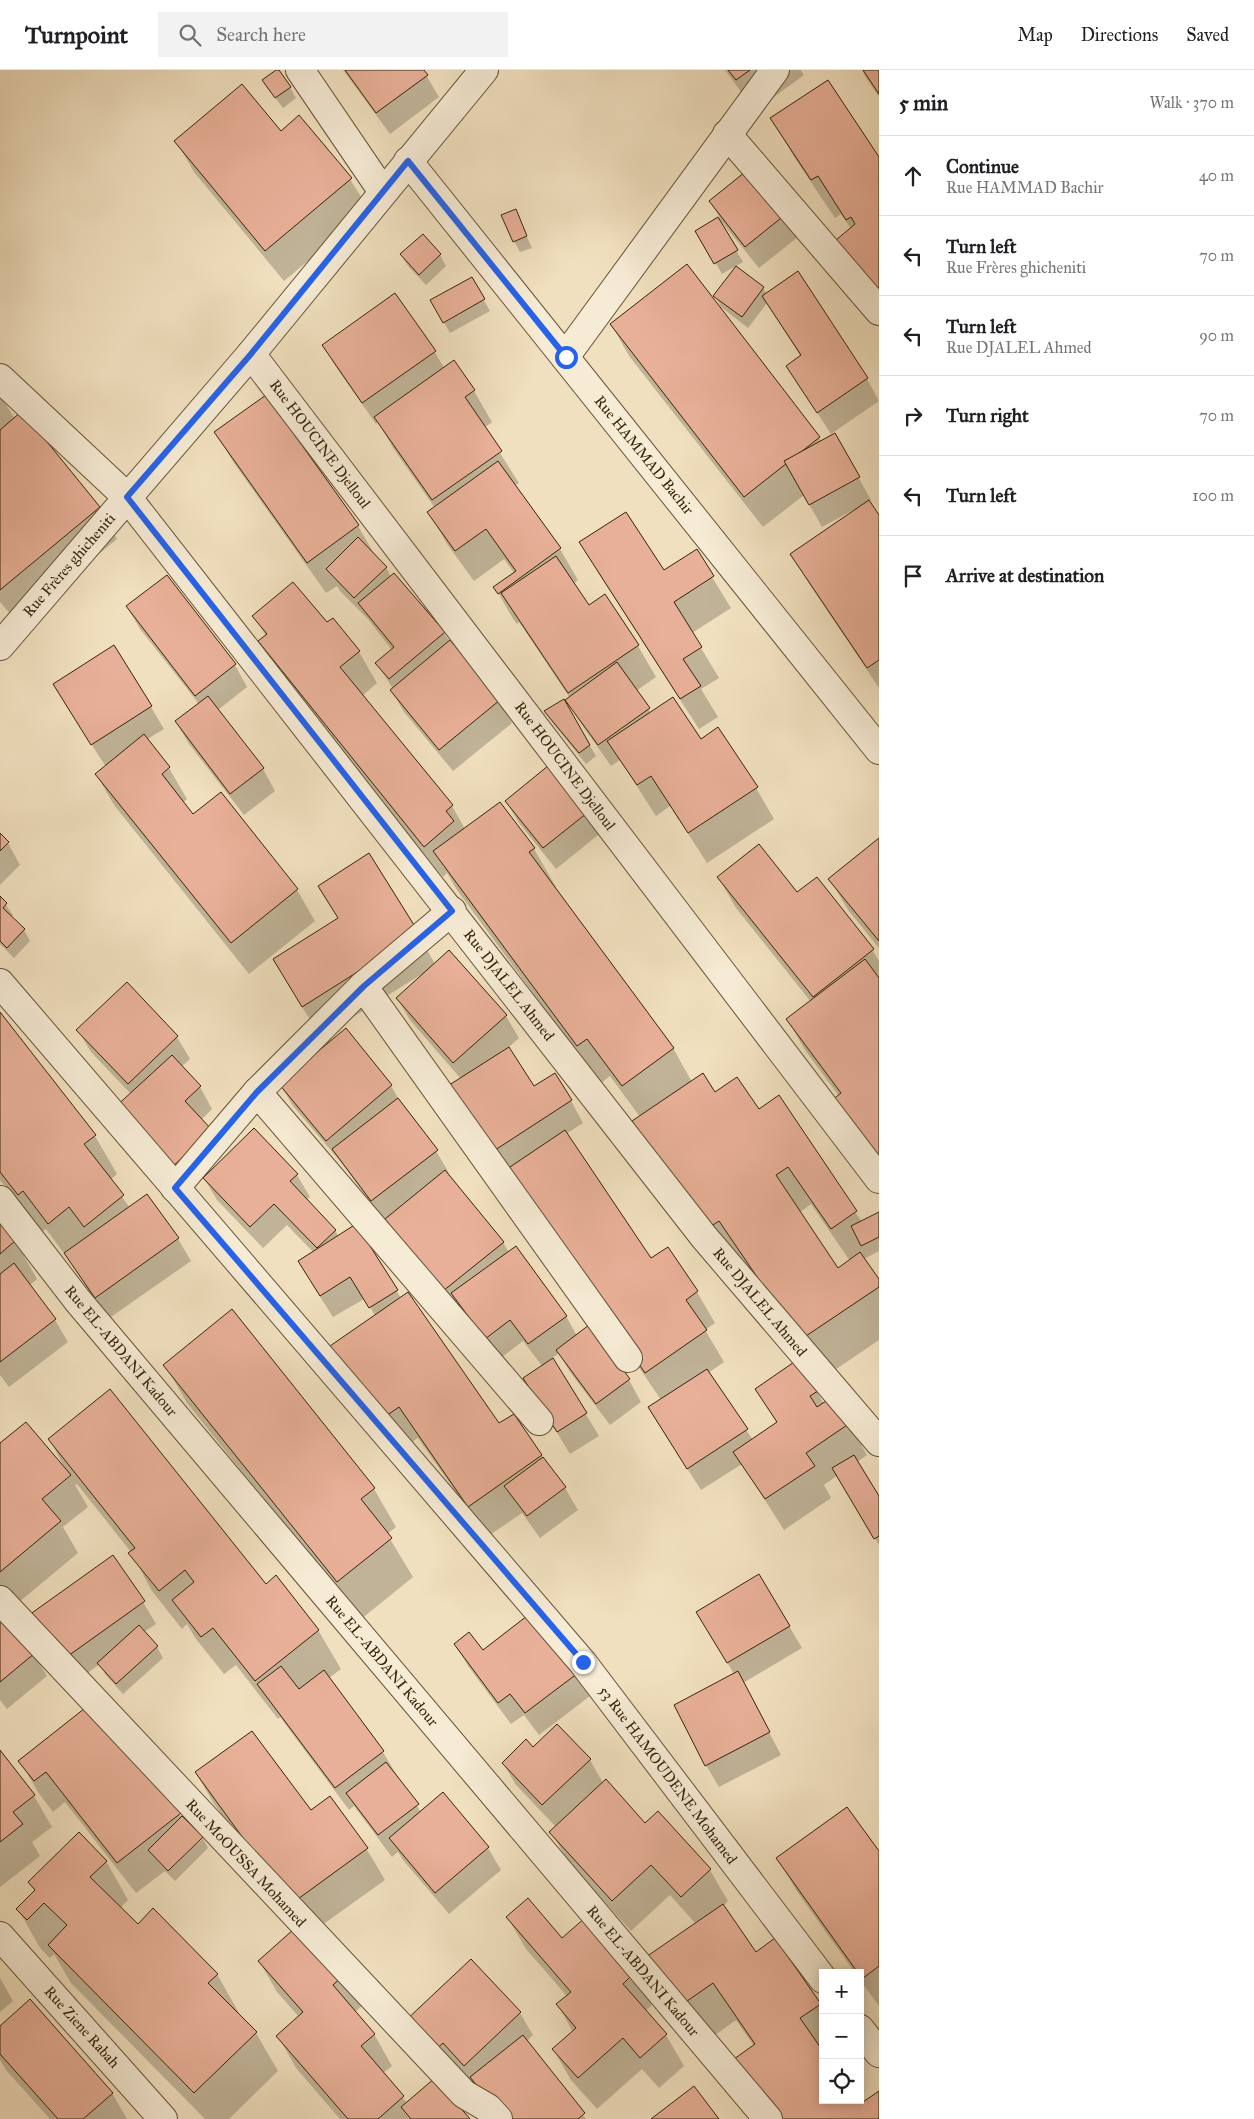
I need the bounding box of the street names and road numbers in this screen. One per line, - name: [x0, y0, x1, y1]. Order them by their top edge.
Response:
- street label: Rue HOUCINE Djelloul: [266, 376, 375, 513]
- street label: Rue HAMMAD Bachir: [591, 392, 698, 518]
- street label: Rue Frères ghicheniti: [19, 509, 119, 621]
- street label: Rue HOUCINE Djelloul: [511, 698, 620, 835]
- street label: Rue DJALEL Ahmed: [459, 926, 558, 1045]
- street label: Rue DJALEL Ahmed: [708, 1244, 811, 1361]
- street label: Rue EL-ABDANI Kadour: [61, 1282, 181, 1421]
- street label: Rue EL-ABDANI Kadour: [322, 1592, 442, 1731]
- street label: 53 Rue HAMOUDENE Mohamed: [595, 1682, 741, 1868]
- street label: Rue MoOUSSA Mohamed: [182, 1795, 310, 1931]
- street label: Rue EL-ABDANI Kadour: [583, 1902, 703, 2041]
- street label: Rue Ziene Rabah: [41, 1982, 124, 2072]

